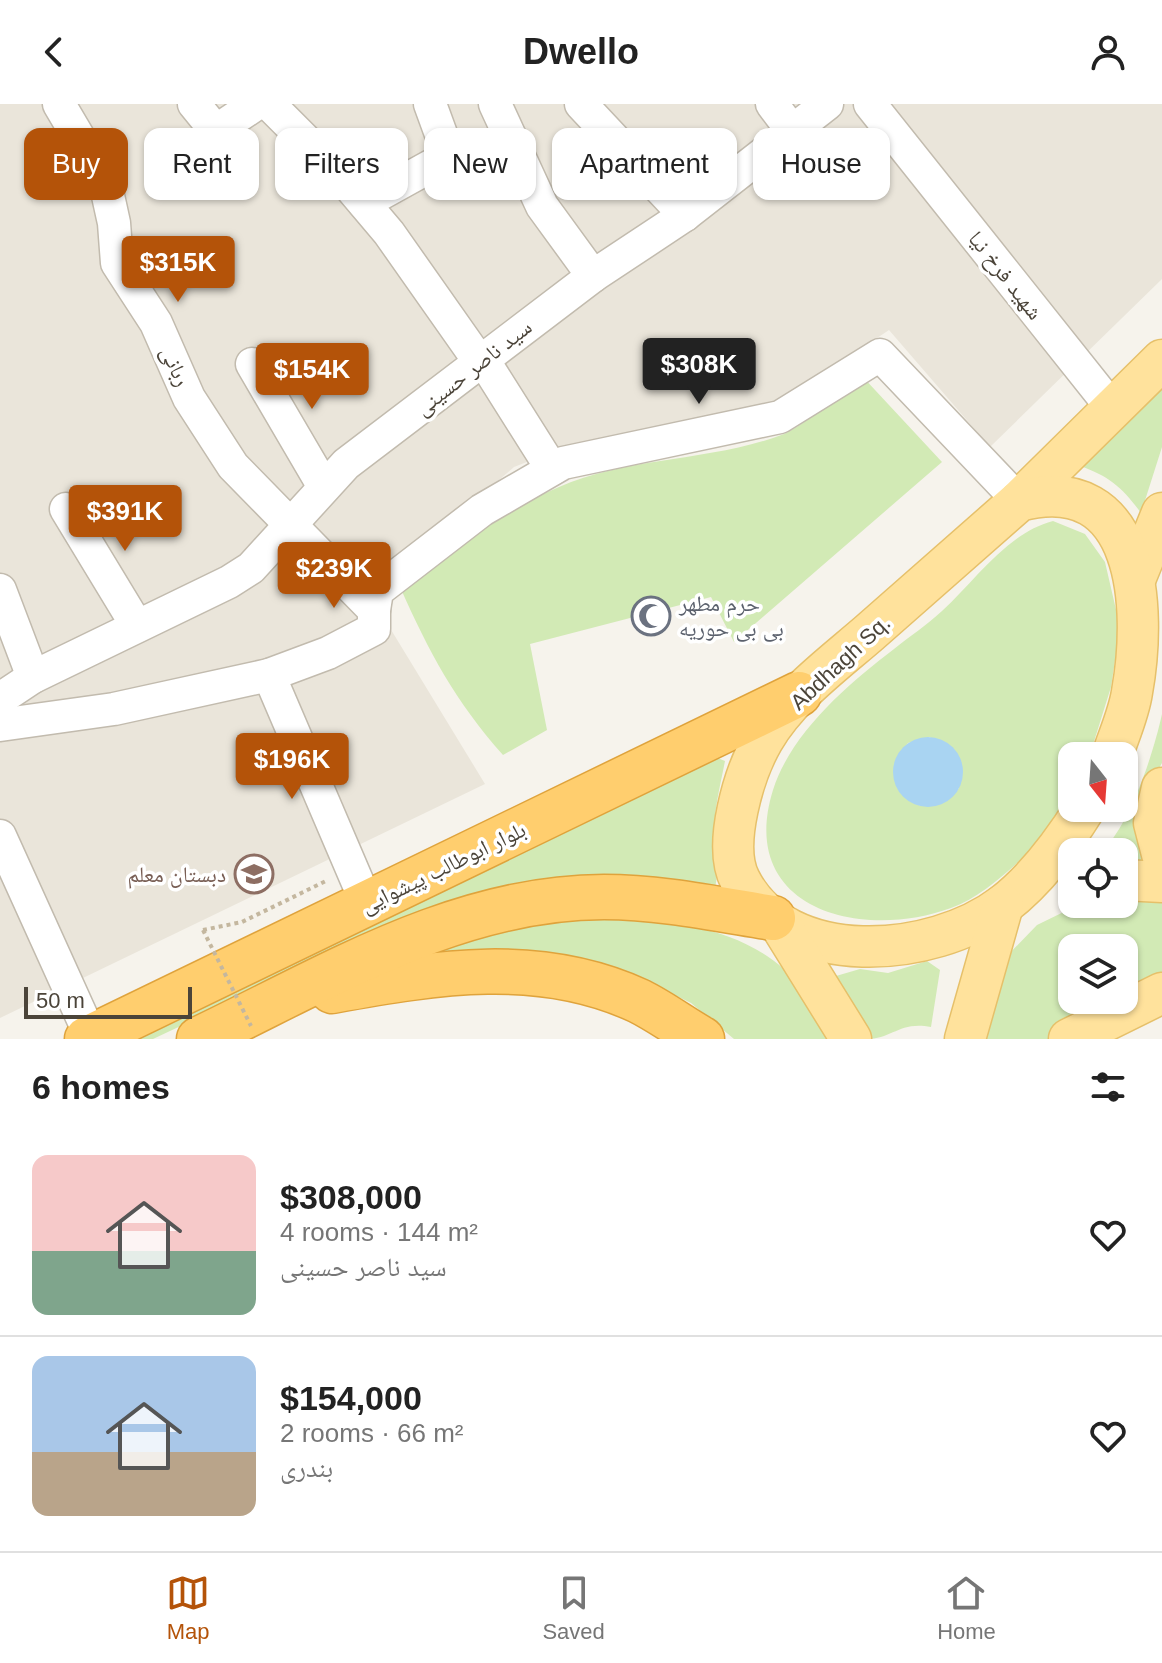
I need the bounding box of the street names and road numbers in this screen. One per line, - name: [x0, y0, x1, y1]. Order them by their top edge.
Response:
- street label: شهید فرخ نیا: [963, 226, 1048, 325]
- street label: سید ناصر حسینی: [410, 314, 537, 421]
- street label: ربانی: [155, 342, 195, 391]
- street label: Abdhagh Sq.: [785, 610, 895, 715]
- street label: بلوار ابوطالب پیشوایی: [357, 817, 530, 919]

